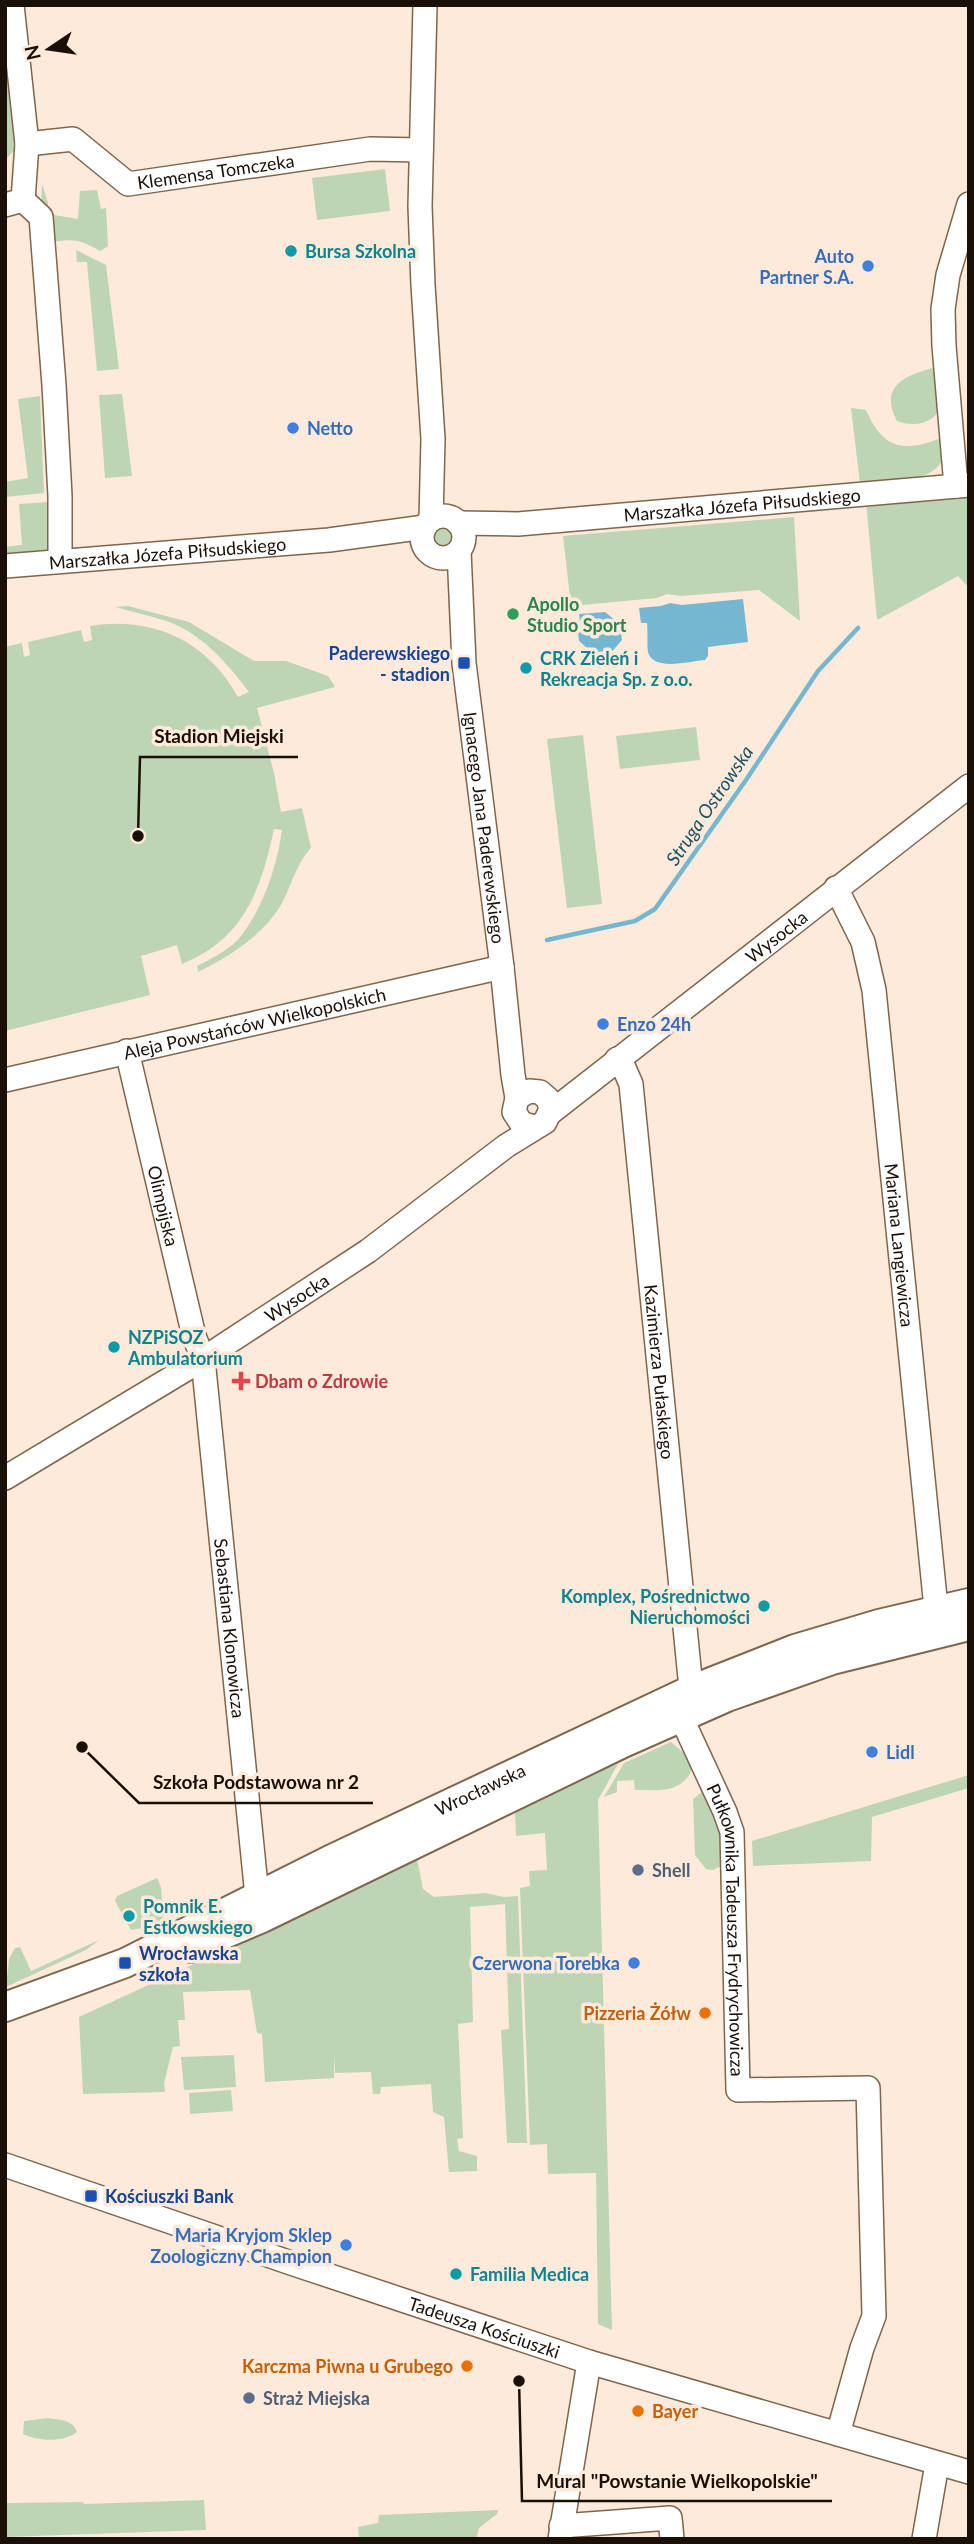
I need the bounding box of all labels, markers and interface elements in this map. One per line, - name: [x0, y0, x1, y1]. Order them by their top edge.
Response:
- north arrow: [14, 14, 84, 84]
- text: N: [19, 43, 45, 63]
- street label: Klemensa Tomczeka: [136, 149, 296, 194]
- place label: Bursa Szkolna: [305, 240, 416, 262]
- marker: Bursa Szkolna: [283, 243, 299, 259]
- place label: Auto Partner S.A.: [759, 245, 854, 288]
- marker: Auto Partner S.A.: [860, 258, 876, 274]
- place label: Netto: [307, 417, 353, 439]
- marker: Netto: [285, 420, 301, 436]
- street label: Marszałka Józefa Piłsudskiego: [623, 483, 862, 526]
- street label: Marszałka Józefa Piłsudskiego: [48, 532, 287, 573]
- place label: Apollo Studio Sport: [526, 593, 627, 636]
- marker: Apollo Studio Sport: [505, 606, 521, 622]
- place label: Paderewskiego - stadion: [328, 642, 450, 685]
- place label: CRK Zieleń i Rekreacja Sp. z o.o.: [540, 647, 693, 690]
- marker: Paderewskiego - stadion: [456, 655, 472, 671]
- marker: CRK Zieleń i Rekreacja Sp. z o.o.: [518, 660, 534, 676]
- street label: Ignacego Jana Paderewskiego: [459, 710, 510, 945]
- callout: Stadion Miejski: [140, 717, 298, 757]
- text: Stadion Miejski: [154, 724, 284, 747]
- water label: Struga Ostrowska: [660, 741, 758, 869]
- street label: Wysocka: [741, 906, 811, 967]
- street label: Aleja Powstańców Wielkopolskich: [121, 983, 388, 1064]
- place label: Enzo 24h: [617, 1013, 691, 1035]
- marker: Enzo 24h: [595, 1016, 611, 1032]
- street label: Mariana Langiewicza: [880, 1162, 919, 1328]
- street label: Olimpijska: [143, 1163, 184, 1248]
- street label: Wysocka: [260, 1269, 333, 1327]
- street label: Kazimierza Pułaskiego: [640, 1283, 679, 1460]
- place label: NZPiSOZ Ambulatorium: [127, 1326, 243, 1369]
- marker: NZPiSOZ Ambulatorium: [106, 1339, 122, 1355]
- place label: Dbam o Zdrowie: [255, 1370, 388, 1392]
- marker: Dbam o Zdrowie: [233, 1373, 249, 1389]
- street label: Sebastiana Klonowicza: [210, 1537, 250, 1719]
- place label: Komplex, Pośrednictwo Nieruchomości: [561, 1585, 750, 1628]
- marker: Komplex, Pośrednictwo Nieruchomości: [756, 1598, 772, 1614]
- place label: Lidl: [886, 1741, 915, 1763]
- marker: Lidl: [864, 1744, 880, 1760]
- street label: Wrocławska: [431, 1759, 529, 1820]
- callout: Szkoła Podstawowa nr 2: [139, 1763, 373, 1803]
- text: Szkoła Podstawowa nr 2: [153, 1770, 359, 1793]
- street label: Pułkownika Tadeusza Frydrychowicza: [702, 1780, 749, 2077]
- place label: Shell: [652, 1859, 690, 1881]
- marker: Shell: [630, 1862, 646, 1878]
- place label: Pomnik E. Estkowskiego: [143, 1895, 253, 1938]
- marker: Pomnik E. Estkowskiego: [121, 1908, 137, 1924]
- place label: Wrocławska szkoła: [139, 1942, 239, 1985]
- place label: Czerwona Torebka: [472, 1952, 620, 1974]
- marker: Wrocławska szkoła: [117, 1955, 133, 1971]
- marker: Czerwona Torebka: [626, 1955, 642, 1971]
- place label: Pizzeria Żółw: [583, 2002, 692, 2024]
- marker: Pizzeria Żółw: [697, 2005, 713, 2021]
- place label: Kościuszki Bank: [105, 2185, 234, 2207]
- marker: Kościuszki Bank: [83, 2188, 99, 2204]
- place label: Maria Kryjom Sklep Zoologiczny Champion: [150, 2224, 332, 2267]
- marker: Maria Kryjom Sklep Zoologiczny Champion: [338, 2237, 354, 2253]
- place label: Familia Medica: [470, 2263, 589, 2285]
- marker: Familia Medica: [448, 2266, 464, 2282]
- street label: Tadeusza Kościuszki: [406, 2292, 563, 2363]
- place label: Karczma Piwna u Grubego: [242, 2355, 453, 2377]
- marker: Karczma Piwna u Grubego: [459, 2358, 475, 2374]
- place label: Straż Miejska: [263, 2387, 370, 2409]
- marker: Straż Miejska: [241, 2390, 257, 2406]
- place label: Bayer: [652, 2400, 698, 2422]
- marker: Bayer: [630, 2403, 646, 2419]
- callout: Mural "Powstanie Wielkopolskie": [522, 2461, 832, 2501]
- text: Mural "Powstanie Wielkopolskie": [536, 2469, 818, 2492]

